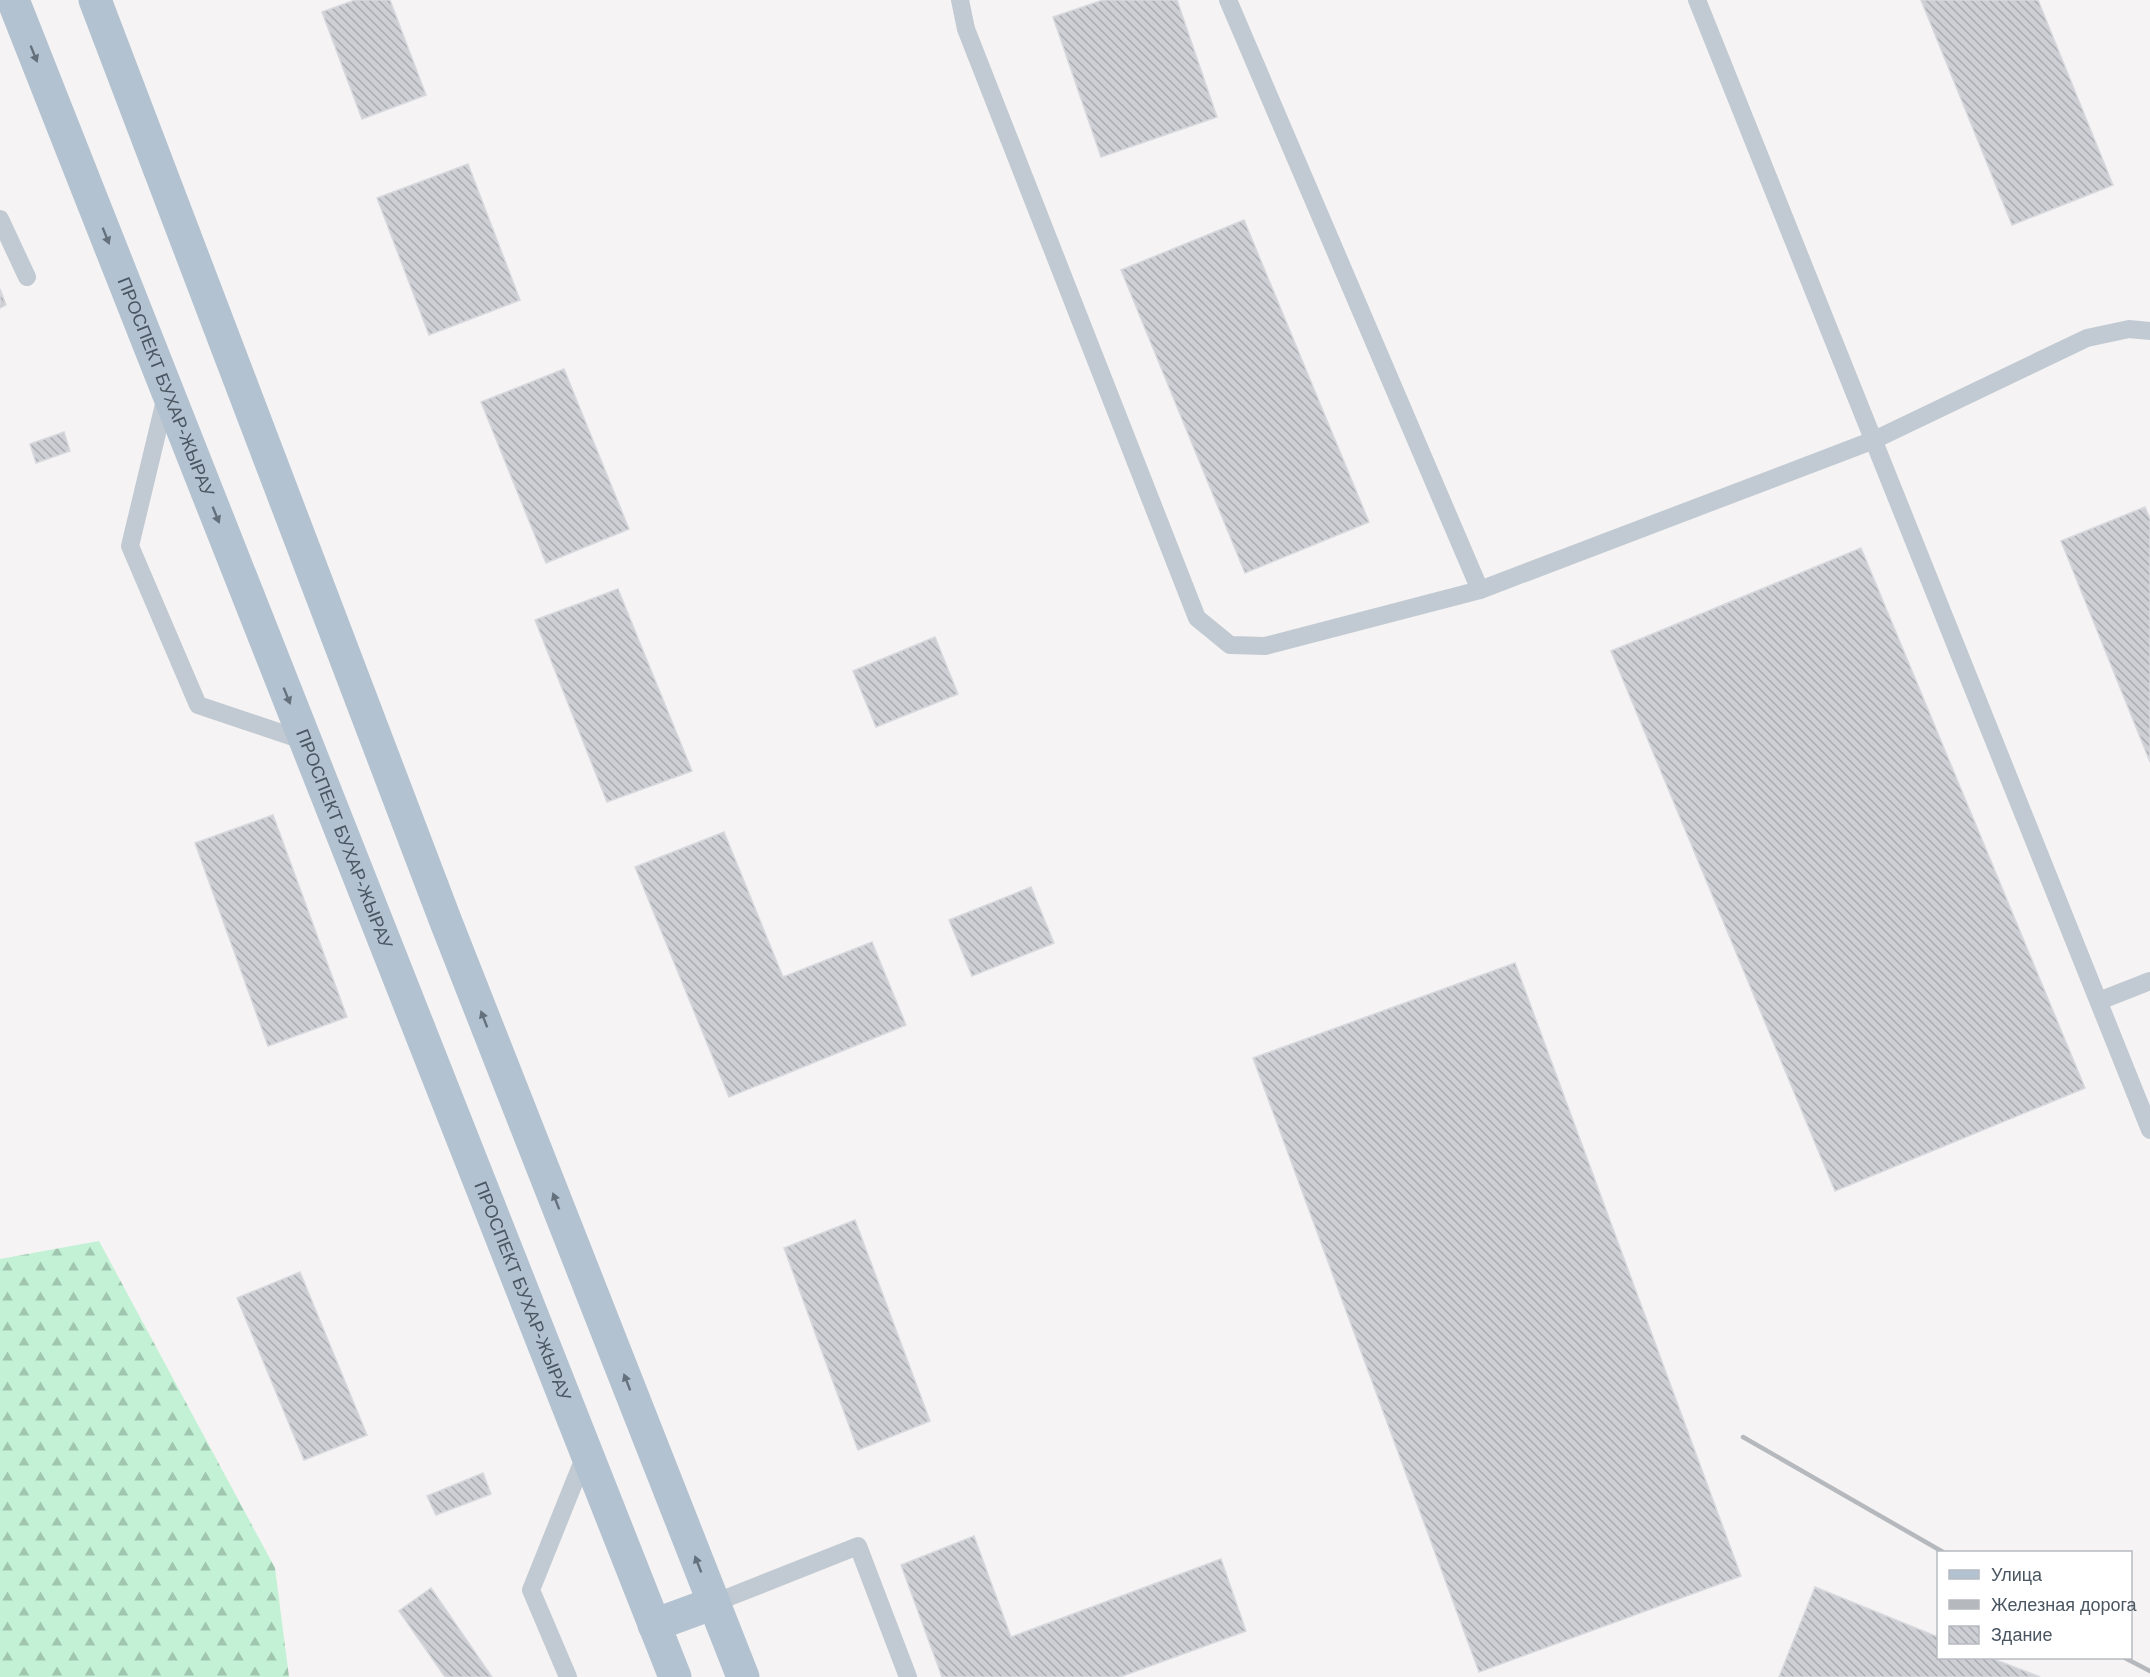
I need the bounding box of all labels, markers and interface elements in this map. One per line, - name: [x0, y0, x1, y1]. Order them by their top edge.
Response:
- one-way arrow: [29, 46, 39, 64]
- one-way arrow: [102, 227, 111, 245]
- street label: ПРОСПЕКТ БУХАР-ЖЫРАУ: [113, 274, 218, 500]
- one-way arrow: [212, 506, 221, 524]
- one-way arrow: [283, 687, 293, 705]
- street label: ПРОСПЕКТ БУХАР-ЖЫРАУ: [292, 727, 397, 952]
- one-way arrow: [479, 1010, 489, 1028]
- street label: ПРОСПЕКТ БУХАР-ЖЫРАУ: [470, 1179, 575, 1404]
- one-way arrow: [550, 1192, 560, 1210]
- one-way arrow: [622, 1373, 632, 1391]
- legend: [1937, 1551, 2132, 1659]
- one-way arrow: [693, 1555, 702, 1573]
- text: Улица: [1991, 1565, 2043, 1585]
- text: Железная дорога: [1991, 1595, 2138, 1615]
- text: Здание: [1991, 1625, 2052, 1645]

